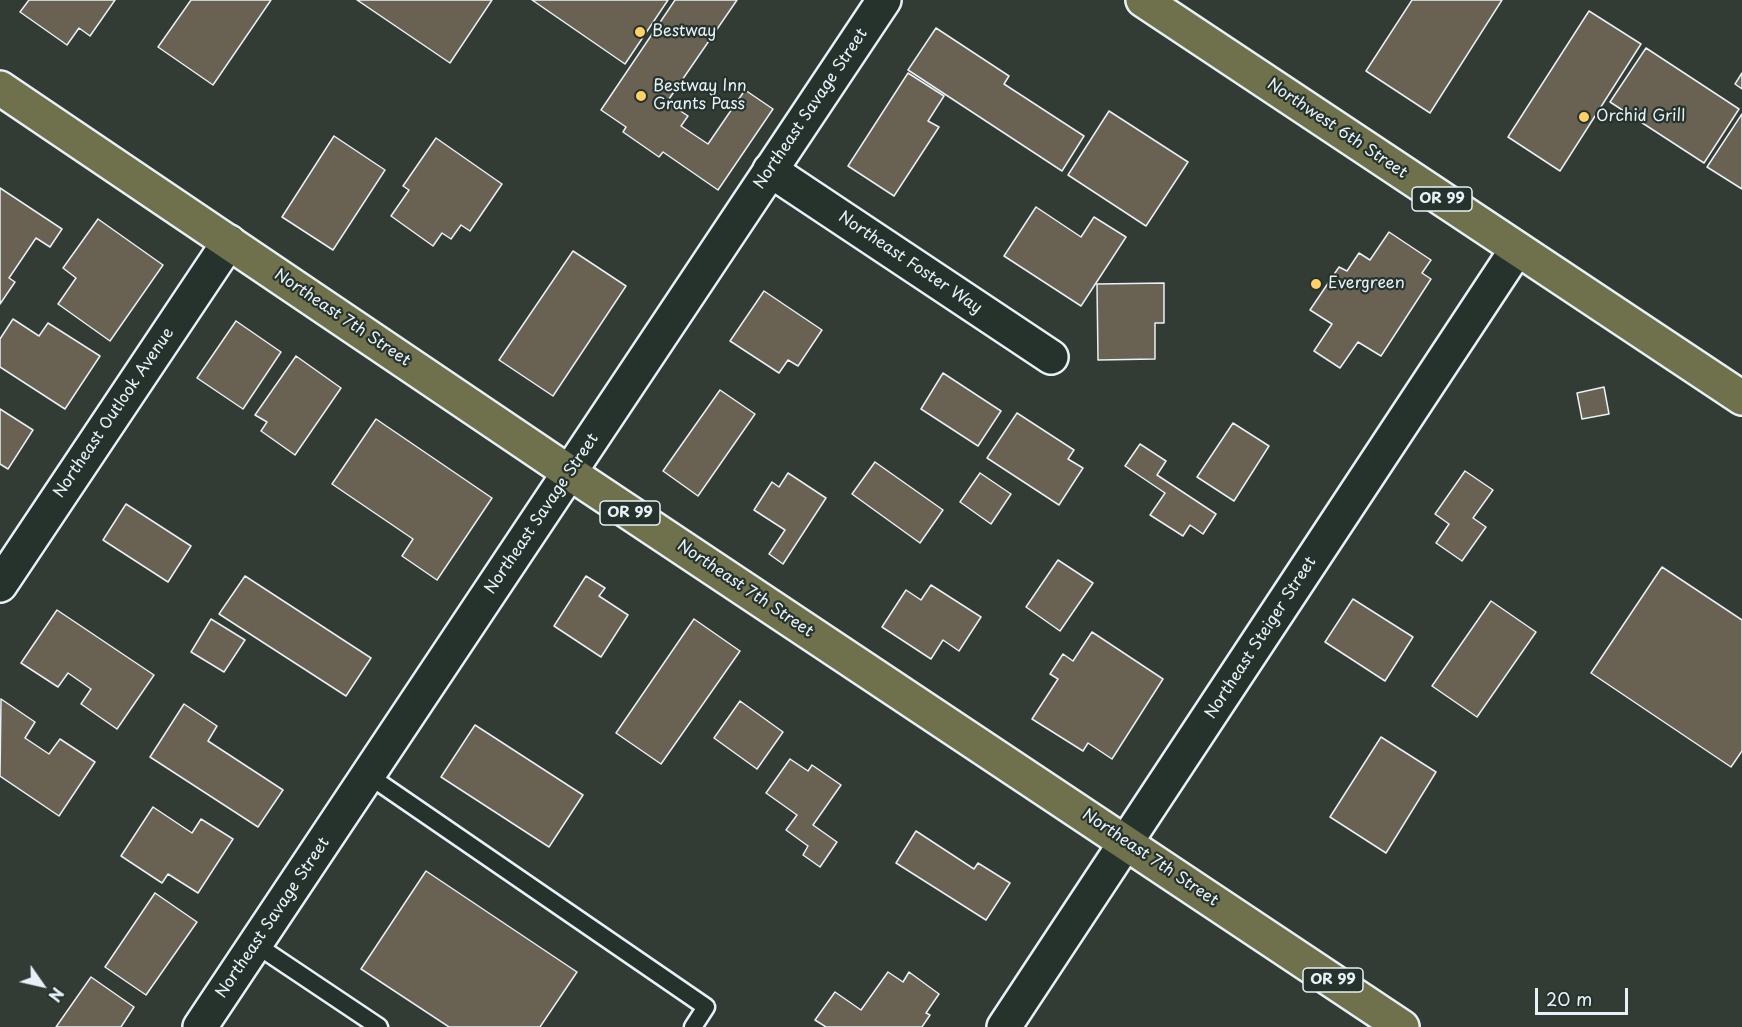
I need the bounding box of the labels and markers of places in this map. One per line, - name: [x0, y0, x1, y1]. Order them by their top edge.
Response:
- place label: Bestway: [652, 22, 716, 42]
- marker: Bestway: [633, 25, 647, 39]
- place label: Bestway Inn Grants Pass: [653, 77, 747, 115]
- marker: Bestway Inn Grants Pass: [634, 89, 648, 103]
- place label: Orchid Grill: [1596, 107, 1685, 127]
- marker: Orchid Grill: [1577, 110, 1591, 124]
- place label: Evergreen: [1328, 274, 1405, 294]
- marker: Evergreen: [1309, 277, 1323, 291]

